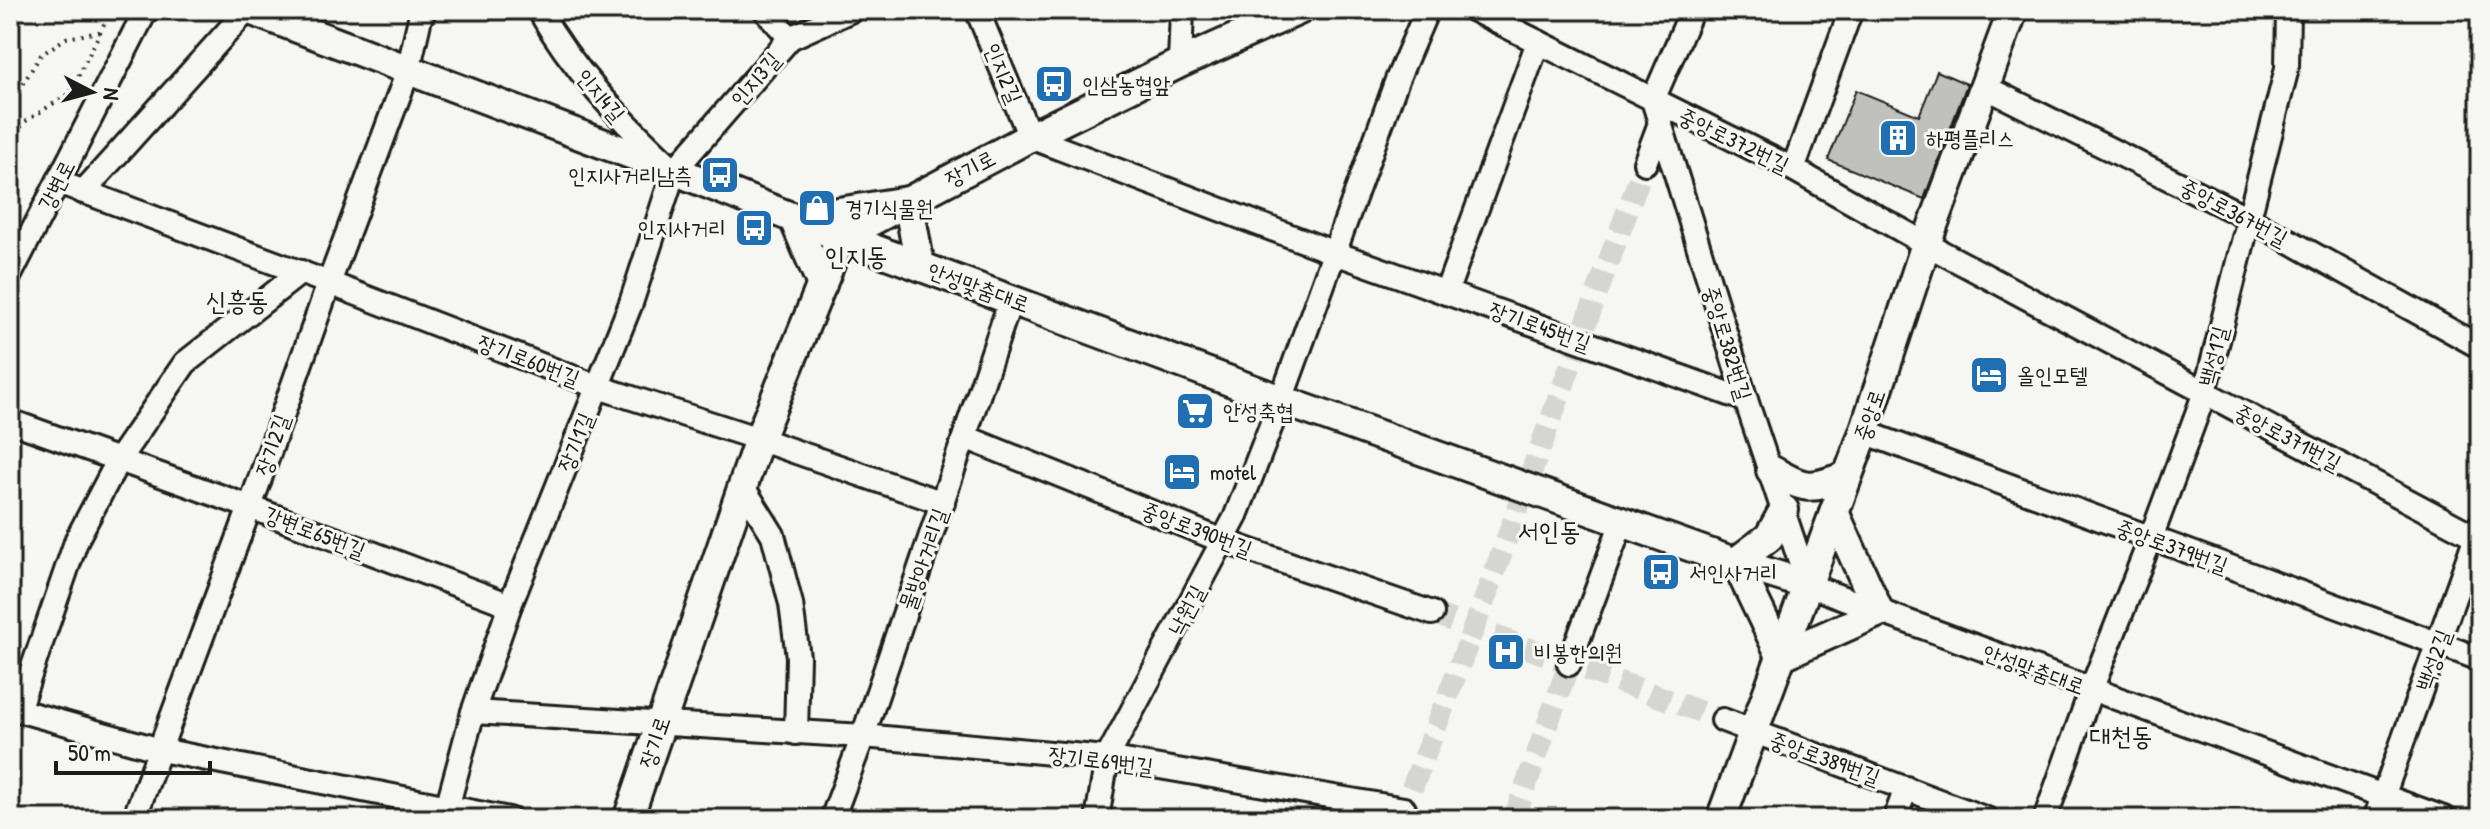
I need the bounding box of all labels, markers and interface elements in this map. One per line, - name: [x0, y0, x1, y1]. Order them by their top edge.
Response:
- street label: 인지2길: [978, 38, 1030, 108]
- street label: 인지3길: [723, 45, 787, 113]
- north arrow: [52, 52, 132, 132]
- street label: 인지4길: [570, 62, 632, 128]
- bus stop icon: 인삼농협앞: [1033, 63, 1075, 105]
- place label: 인삼농협앞: [1082, 69, 1171, 99]
- text: N: [96, 87, 127, 102]
- street label: 중앙로372번길: [1674, 100, 1795, 180]
- building icon: 하평플리스: [1877, 117, 1919, 159]
- place label: 하평플리스: [1926, 123, 2015, 153]
- street label: 장기로: [940, 142, 1000, 194]
- bus stop icon: 인지사거리남측: [699, 154, 741, 196]
- street label: 강변로: [31, 155, 81, 215]
- place label: 인지사거리남측: [568, 160, 692, 190]
- street label: 중앙로367번길: [2175, 171, 2293, 253]
- shop icon: 경기식물원: [796, 187, 838, 229]
- place label: 경기식물원: [845, 193, 934, 223]
- bus stop icon: 인지사거리: [733, 207, 775, 249]
- place label: 인지사거리: [637, 213, 726, 243]
- district label: 인지동: [825, 238, 887, 273]
- street label: 안성맞춤대로: [924, 255, 1034, 319]
- street label: 중앙로382번길: [1696, 282, 1760, 404]
- district label: 신흥동: [206, 283, 268, 318]
- street label: 장기로45번길: [1485, 294, 1595, 358]
- street label: 백성1길: [2191, 322, 2235, 389]
- street label: 장기로60번길: [474, 327, 585, 393]
- hotel icon: 올인모텔: [1968, 354, 2010, 396]
- place label: 올인모텔: [2017, 360, 2088, 390]
- street label: 중앙로: [1846, 385, 1892, 445]
- supermarket icon: 안성축협: [1174, 390, 1216, 432]
- place label: 안성축협: [1223, 396, 1294, 426]
- street label: 중앙로371번길: [2229, 396, 2347, 478]
- street label: 장기1길: [550, 408, 600, 476]
- street label: 장기2길: [247, 410, 297, 480]
- hotel icon: motel: [1161, 451, 1203, 493]
- place label: motel: [1210, 457, 1256, 487]
- street label: 중앙로390번길: [1137, 494, 1257, 564]
- street label: 강변로65번길: [260, 499, 370, 565]
- street label: 물방아거리길: [892, 504, 955, 614]
- street label: 중앙로379번길: [2112, 512, 2233, 580]
- district label: 서인동: [1518, 513, 1580, 548]
- bus stop icon: 서인사거리: [1640, 551, 1682, 593]
- place label: 서인사거리: [1689, 557, 1778, 587]
- street label: 낙원길: [1160, 579, 1212, 640]
- street label: 백성2길: [2408, 625, 2458, 695]
- hospital icon: 비봉한의원: [1485, 631, 1527, 673]
- place label: 비봉한의원: [1534, 637, 1623, 667]
- street label: 안성맞춤대로: [1979, 637, 2089, 701]
- street label: 장기로: [631, 712, 677, 772]
- district label: 대천동: [2090, 718, 2152, 753]
- street label: 중앙로389번길: [1765, 724, 1885, 792]
- scale bar: [56, 725, 210, 775]
- text: 50 m: [68, 736, 111, 768]
- street label: 장기로69번길: [1047, 739, 1155, 781]

